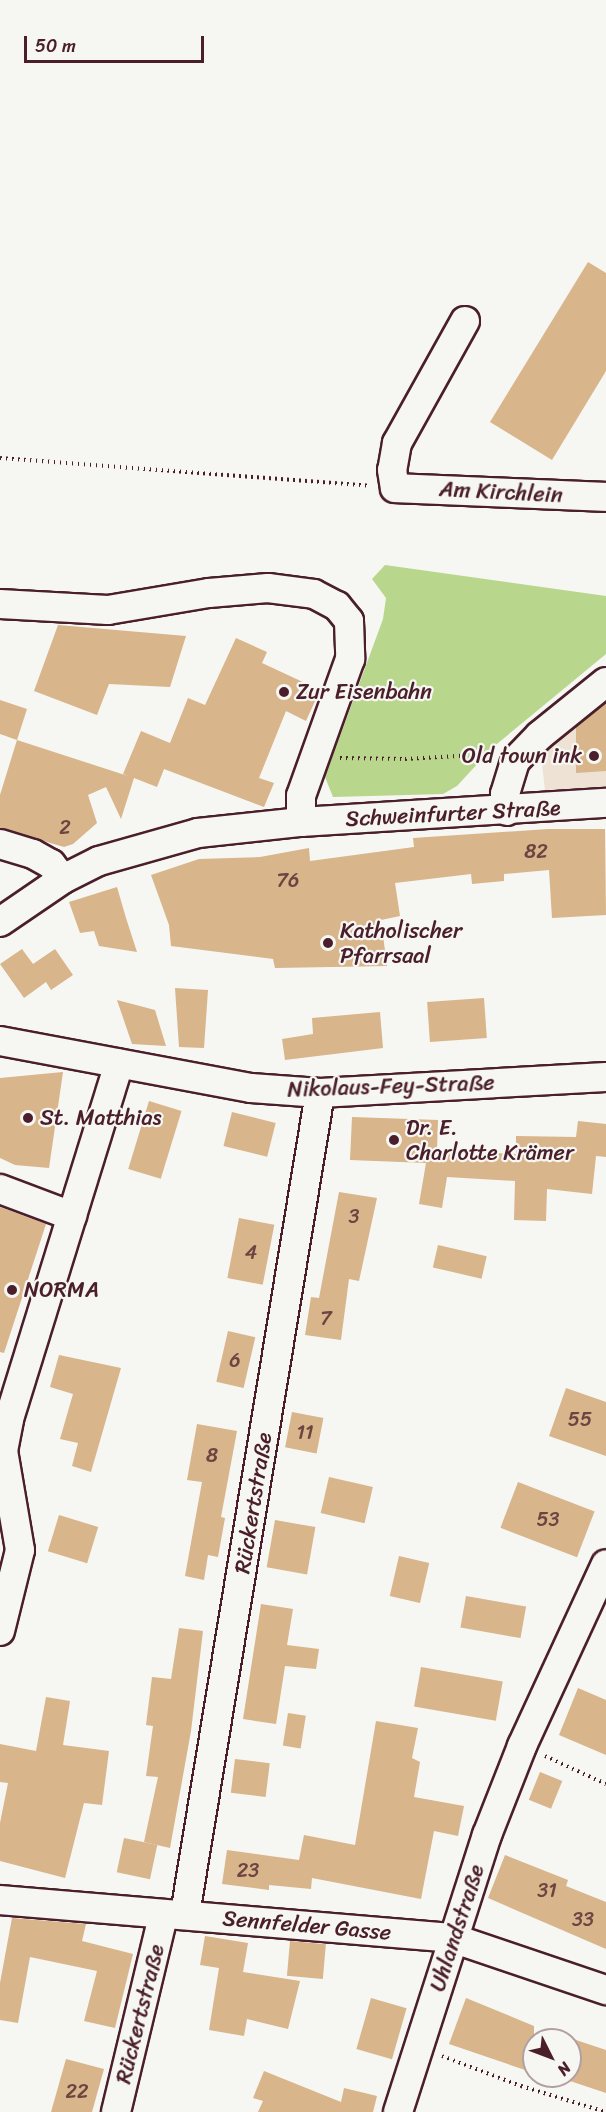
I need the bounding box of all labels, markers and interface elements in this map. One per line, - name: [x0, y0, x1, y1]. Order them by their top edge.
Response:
- scale bar: [27, 24, 207, 62]
- text: 50 m: [35, 30, 76, 62]
- street label: Am Kirchlein: [439, 476, 563, 508]
- place label: Zur Eisenbahn: [296, 679, 432, 705]
- marker: Zur Eisenbahn: [277, 685, 291, 699]
- place label: Old town ink: [461, 743, 582, 769]
- marker: Old town ink: [587, 749, 601, 763]
- street label: Schweinfurter Straße: [344, 794, 562, 832]
- house number: 2: [59, 815, 71, 839]
- house number: 82: [524, 839, 548, 863]
- house number: 76: [277, 868, 299, 892]
- place label: Katholischer Pfarrsaal: [340, 917, 462, 968]
- marker: Katholischer Pfarrsaal: [321, 936, 335, 950]
- street label: Nikolaus-Fey-Straße: [287, 1069, 495, 1103]
- place label: St. Matthias: [40, 1105, 162, 1131]
- marker: St. Matthias: [21, 1111, 35, 1125]
- place label: Dr. E. Charlotte Krämer: [406, 1114, 574, 1166]
- marker: Dr. E. Charlotte Krämer: [387, 1133, 401, 1147]
- house number: 3: [349, 1204, 359, 1228]
- house number: 4: [245, 1240, 257, 1264]
- place label: NORMA: [24, 1277, 99, 1303]
- marker: NORMA: [5, 1283, 19, 1297]
- house number: 7: [320, 1306, 332, 1330]
- house number: 6: [229, 1348, 241, 1372]
- house number: 55: [568, 1407, 592, 1431]
- house number: 11: [296, 1420, 314, 1444]
- street label: Rückertstraße: [229, 1431, 277, 1575]
- house number: 8: [206, 1443, 218, 1467]
- house number: 53: [536, 1507, 560, 1531]
- house number: 23: [237, 1858, 259, 1882]
- street label: Uhlandstraße: [424, 1861, 490, 1995]
- house number: 31: [537, 1878, 557, 1902]
- street label: Sennfelder Gasse: [222, 1904, 392, 1946]
- house number: 33: [572, 1907, 594, 1931]
- street label: Rückertstraße: [110, 1942, 170, 2086]
- north arrow: [522, 2028, 582, 2088]
- text: N: [550, 2055, 579, 2083]
- house number: 22: [65, 2079, 89, 2103]

